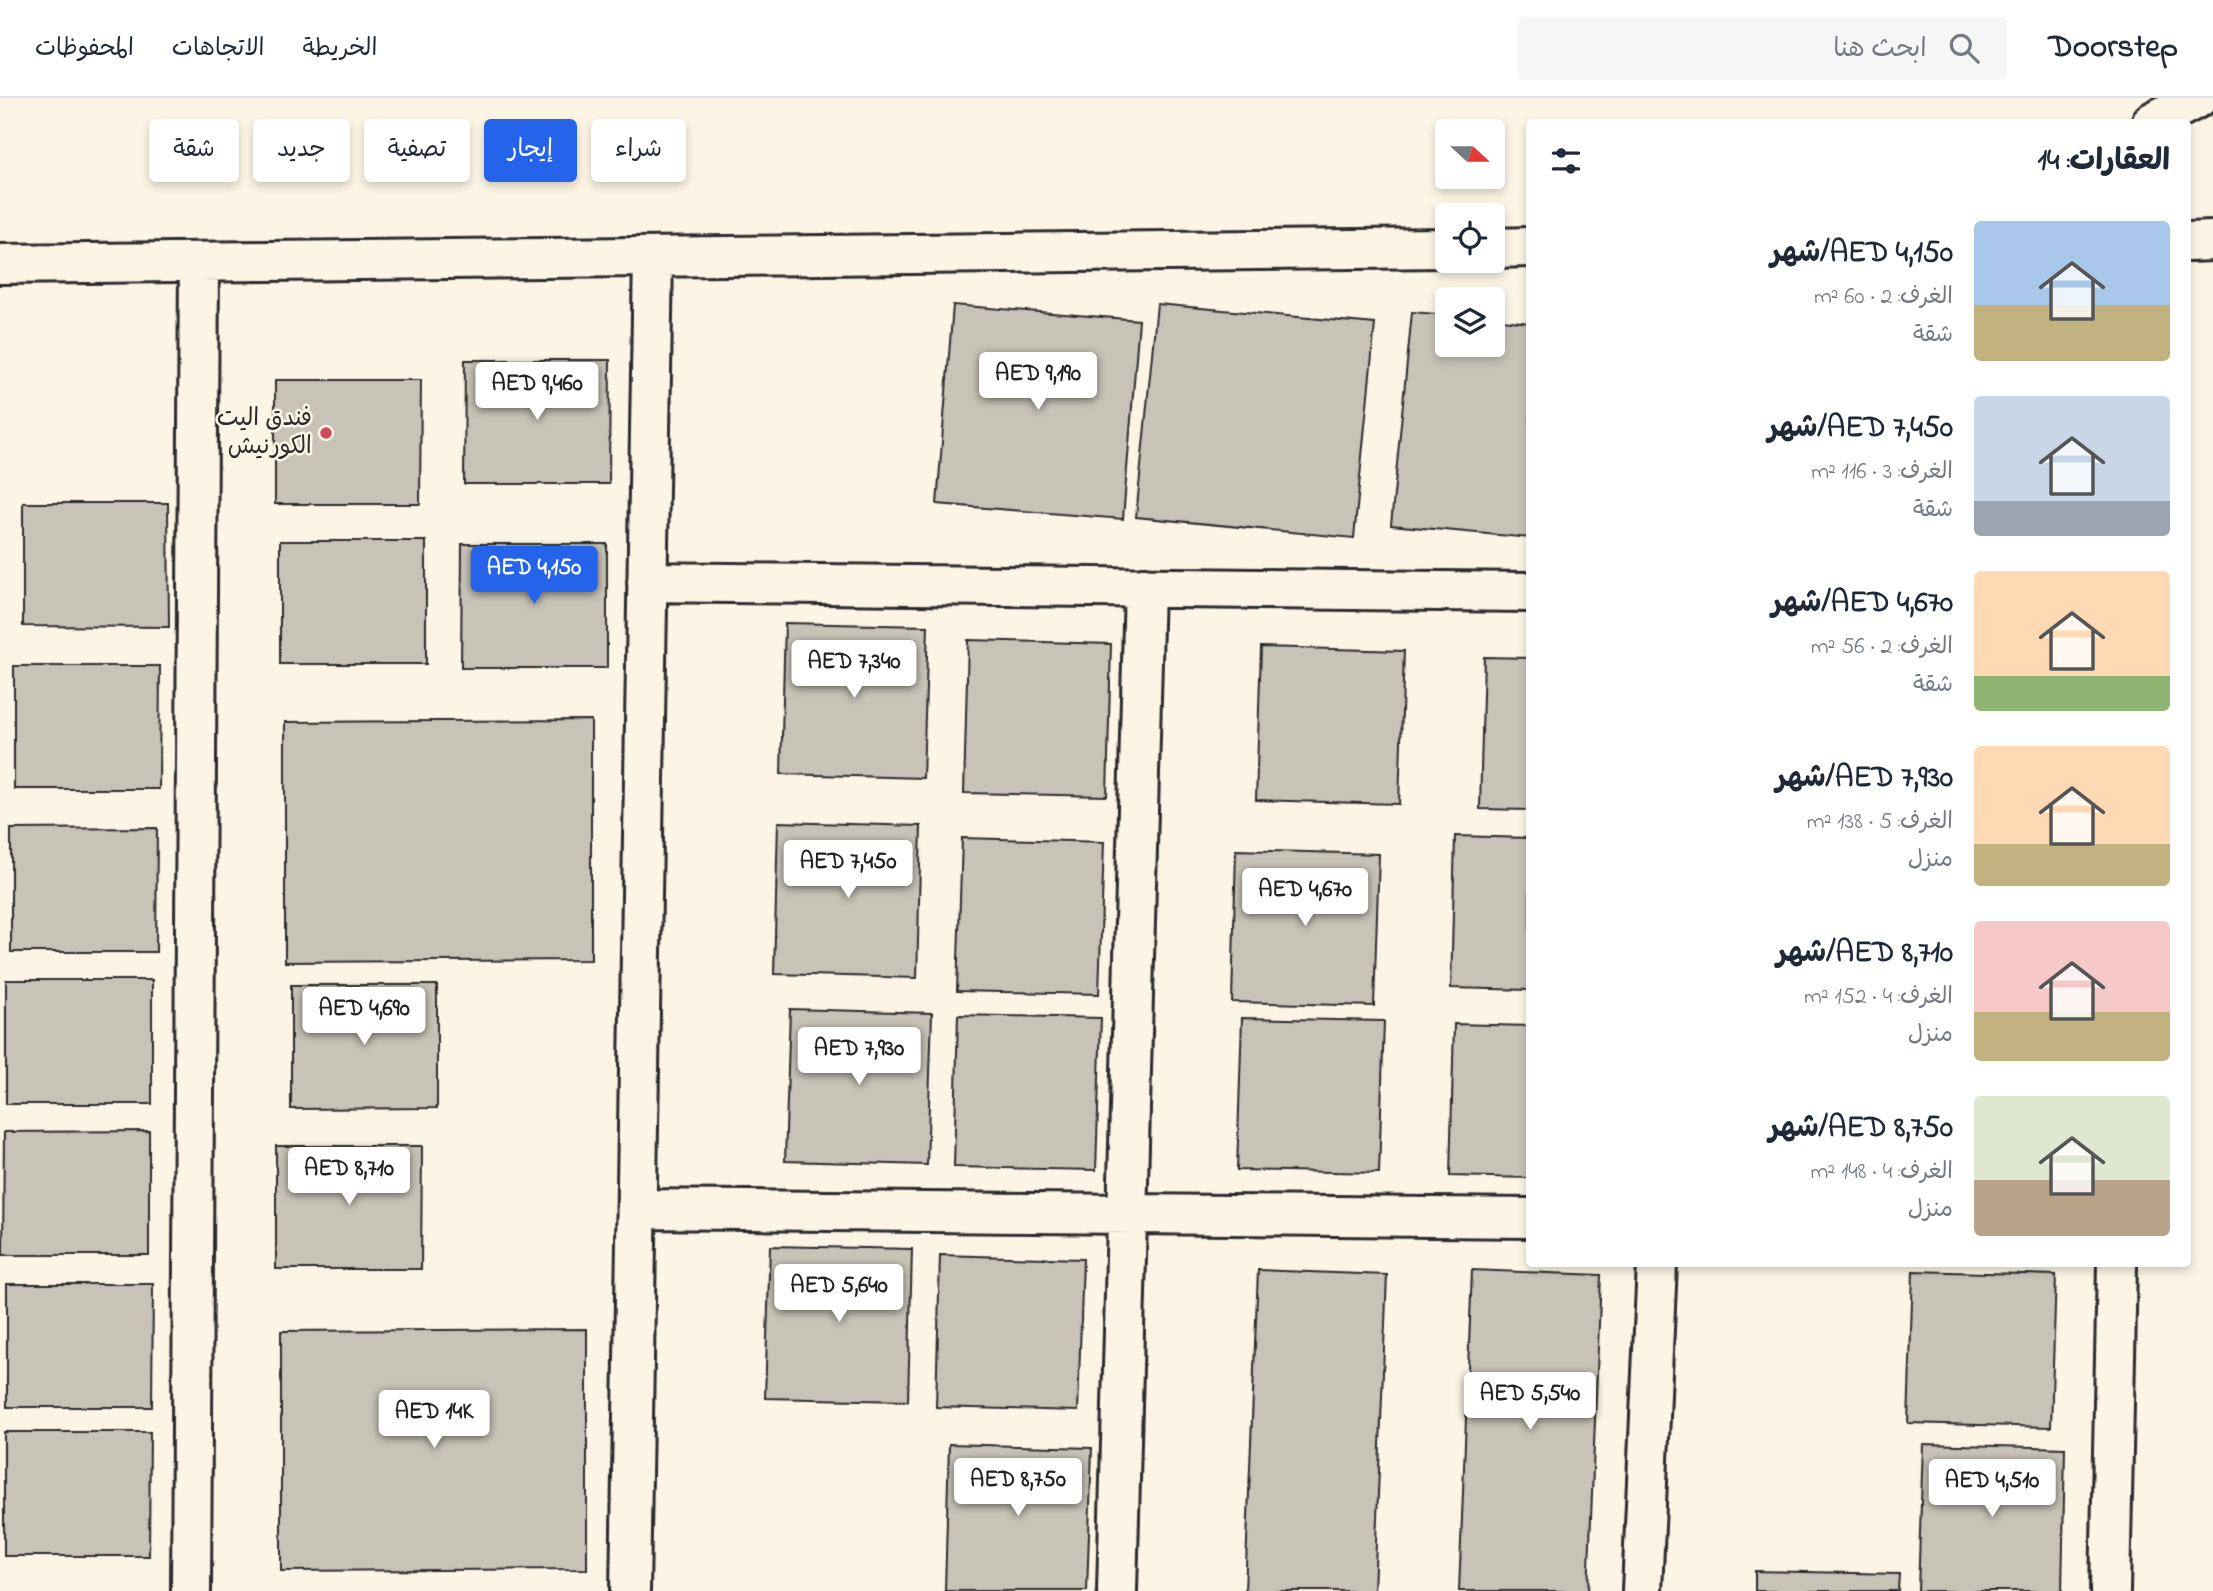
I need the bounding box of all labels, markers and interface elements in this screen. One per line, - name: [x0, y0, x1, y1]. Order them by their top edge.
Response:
- search box: [1517, 17, 2007, 80]
- text: Doorstep: [2049, 24, 2178, 72]
- icon: search: [1945, 29, 1983, 67]
- text: ابحث هنا: [1833, 31, 1927, 69]
- text: المحفوظات: [35, 32, 134, 67]
- text: الاتجاهات: [172, 32, 265, 67]
- text: الخريطة: [303, 32, 377, 67]
- chip: شقة: [149, 119, 239, 182]
- chip: جديد: [253, 119, 350, 182]
- chip: تصفية: [364, 119, 470, 182]
- chip: إيجار: [484, 119, 577, 182]
- chip: شراء: [591, 119, 686, 182]
- north arrow: [1435, 119, 1505, 189]
- map controls: [1435, 119, 1505, 357]
- text: العقارات: 14: [2038, 140, 2170, 184]
- icon: filters: [1547, 142, 1585, 180]
- button: locate: [1435, 203, 1505, 273]
- text: AED 4,150/شهر: [1770, 232, 1953, 276]
- icon: home: [2030, 249, 2114, 333]
- text: الغرف: 2 · 60 m²: [1814, 281, 1953, 314]
- button: layers: [1435, 287, 1505, 357]
- text: شقة: [1913, 319, 1953, 352]
- pin: AED 9,190: [958, 352, 1118, 412]
- text: AED 9,190: [995, 358, 1081, 391]
- pin: AED 9,460: [457, 362, 617, 422]
- text: AED 9,460: [491, 368, 583, 401]
- place label: فندق اليت الكورنيش: [217, 402, 312, 465]
- text: AED 7,450/شهر: [1768, 407, 1953, 451]
- icon: home: [2030, 424, 2114, 508]
- marker: فندق اليت الكورنيش: [318, 425, 334, 441]
- text: الغرف: 3 · 116 m²: [1811, 456, 1953, 489]
- text: شقة: [1913, 494, 1953, 527]
- pin: AED 4,150: [454, 546, 614, 606]
- text: AED 4,150: [487, 552, 581, 585]
- text: AED 4,670/شهر: [1772, 582, 1953, 626]
- icon: home: [2030, 599, 2114, 683]
- text: الغرف: 2 · 56 m²: [1811, 631, 1953, 664]
- pin: AED 7,340: [774, 640, 934, 700]
- text: AED 7,340: [807, 646, 901, 679]
- text: شقة: [1913, 669, 1953, 702]
- text: AED 7,930/شهر: [1776, 757, 1953, 801]
- icon: home: [2030, 774, 2114, 858]
- text: الغرف: 5 · 138 m²: [1807, 806, 1953, 839]
- pin: AED 7,450: [768, 840, 928, 900]
- text: منزل: [1908, 844, 1953, 877]
- text: AED 7,450: [800, 846, 896, 879]
- pin: AED 4,670: [1225, 868, 1385, 928]
- text: AED 4,670: [1258, 874, 1352, 907]
- text: AED 8,710/شهر: [1776, 932, 1953, 976]
- icon: home: [2030, 949, 2114, 1033]
- text: الغرف: 4 · 152 m²: [1804, 981, 1953, 1014]
- pin: AED 4,690: [284, 988, 444, 1047]
- text: AED 4,690: [318, 993, 410, 1026]
- text: منزل: [1908, 1019, 1953, 1052]
- pin: AED 7,930: [779, 1028, 939, 1087]
- text: AED 7,930: [814, 1033, 904, 1066]
- text: AED 8,750/شهر: [1769, 1107, 1953, 1151]
- icon: home: [2030, 1124, 2114, 1208]
- pin: AED 8,710: [269, 1148, 429, 1207]
- text: AED 8,710: [304, 1153, 394, 1186]
- text: الغرف: 4 · 148 m²: [1811, 1156, 1953, 1189]
- text: منزل: [1908, 1194, 1953, 1227]
- pin: AED 5,640: [759, 1264, 919, 1324]
- text: AED 5,640: [790, 1270, 888, 1303]
- pin: AED 5,540: [1450, 1372, 1610, 1432]
- text: AED 5,540: [1480, 1378, 1580, 1411]
- pin: AED 14K: [369, 1390, 499, 1450]
- text: AED 14K: [395, 1396, 473, 1429]
- pin: AED 8,750: [938, 1458, 1098, 1518]
- pin: AED 4,510: [1912, 1460, 2072, 1519]
- text: AED 8,750: [970, 1464, 1066, 1497]
- text: AED 4,510: [1945, 1465, 2039, 1498]

